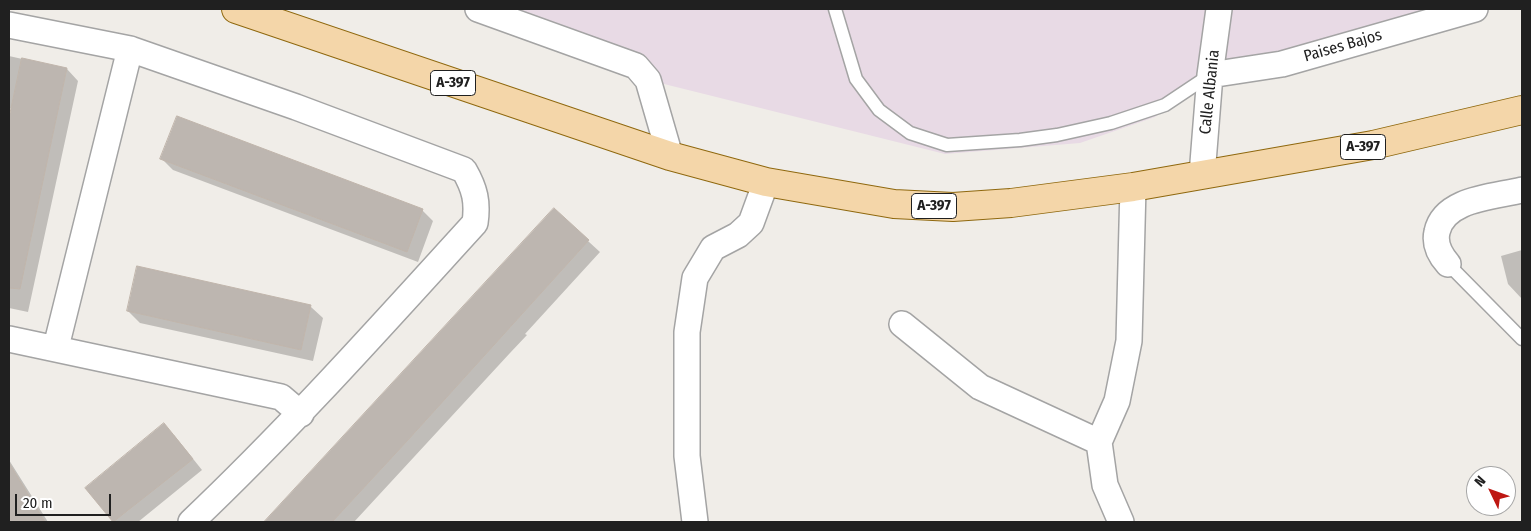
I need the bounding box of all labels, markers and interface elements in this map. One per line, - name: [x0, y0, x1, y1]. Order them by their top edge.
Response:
- street label: Paises Bajos: [1302, 26, 1384, 66]
- street label: Calle Albania: [1196, 49, 1224, 135]
- road number: A-397: [430, 70, 476, 96]
- road number: A-397: [1340, 134, 1386, 160]
- road number: A-397: [912, 194, 956, 218]
- north arrow: [1466, 466, 1516, 516]
- text: N: [1471, 472, 1489, 490]
- scale bar: [18, 484, 114, 516]
- text: 20 m: [23, 494, 53, 512]

